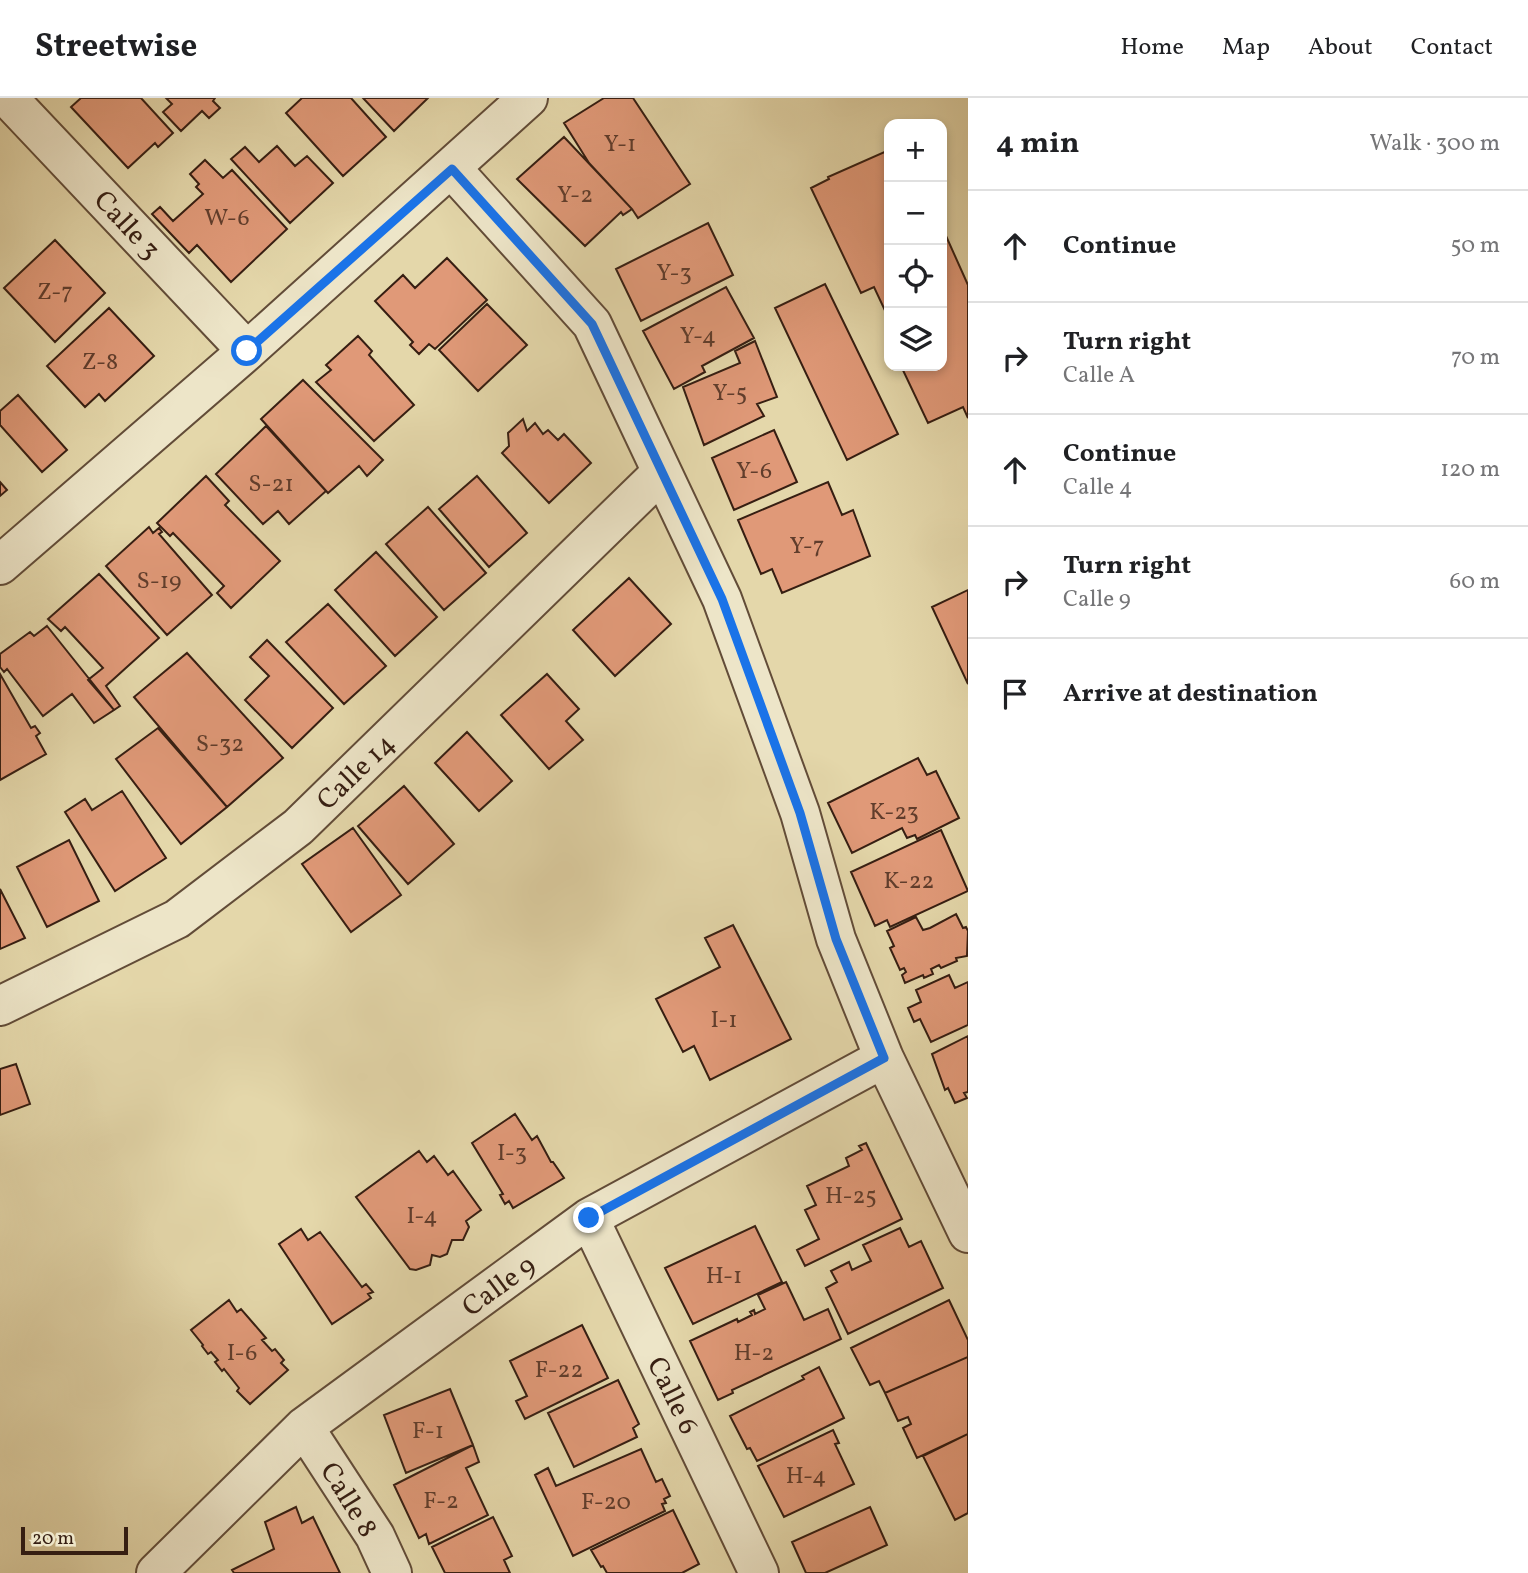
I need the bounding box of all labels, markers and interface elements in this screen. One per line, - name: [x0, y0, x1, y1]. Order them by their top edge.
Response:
- text: Streetwise: [35, 25, 197, 71]
- text: Home: [1120, 31, 1184, 65]
- text: Map: [1222, 31, 1270, 65]
- text: About: [1308, 31, 1373, 65]
- text: Contact: [1411, 31, 1493, 65]
- map controls: [884, 119, 947, 371]
- button: +: [884, 119, 947, 182]
- text: 4 min: [996, 123, 1080, 165]
- house number: Y-1: [604, 128, 636, 162]
- text: Walk · 300 m: [1370, 128, 1500, 160]
- house number: Y-2: [557, 179, 593, 213]
- street label: Calle 3: [84, 182, 168, 269]
- button: −: [884, 182, 947, 245]
- house number: W-6: [204, 202, 250, 236]
- icon: ahead: [996, 227, 1034, 265]
- text: Continue: [1063, 228, 1176, 264]
- text: 50 m: [1451, 230, 1500, 262]
- button: locate: [884, 245, 947, 308]
- house number: Y-3: [656, 257, 692, 291]
- house number: Z-7: [37, 276, 73, 310]
- button: layers: [884, 308, 947, 371]
- house number: Y-4: [680, 320, 716, 354]
- text: Turn right: [1063, 324, 1191, 360]
- route start: [231, 335, 262, 366]
- icon: right: [996, 339, 1034, 377]
- text: 70 m: [1451, 342, 1500, 374]
- house number: Z-8: [82, 346, 118, 380]
- text: Calle A: [1063, 360, 1135, 392]
- house number: Y-5: [713, 377, 747, 411]
- text: Continue: [1063, 436, 1176, 472]
- icon: ahead: [996, 451, 1034, 489]
- text: 120 m: [1440, 454, 1500, 486]
- house number: Y-6: [736, 455, 772, 489]
- house number: S-21: [248, 468, 294, 502]
- text: Calle 4: [1063, 472, 1132, 504]
- house number: Y-7: [790, 530, 824, 564]
- text: Turn right: [1063, 548, 1191, 584]
- icon: right: [996, 563, 1034, 601]
- house number: S-19: [136, 565, 182, 599]
- text: 60 m: [1450, 566, 1500, 598]
- text: Calle 9: [1063, 584, 1131, 616]
- icon: arrive: [996, 675, 1034, 713]
- text: Arrive at destination: [1063, 676, 1318, 712]
- street label: Calle 14: [309, 726, 405, 820]
- house number: S-32: [196, 728, 244, 762]
- house number: K-23: [869, 796, 919, 830]
- house number: K-22: [884, 865, 934, 899]
- house number: I-1: [710, 1004, 738, 1038]
- house number: I-3: [497, 1137, 527, 1171]
- house number: H-25: [825, 1180, 877, 1214]
- house number: I-4: [407, 1200, 437, 1234]
- route end: [573, 1202, 604, 1233]
- street label: Calle 9: [455, 1247, 544, 1327]
- house number: H-1: [706, 1260, 742, 1294]
- house number: I-6: [227, 1337, 257, 1371]
- house number: H-2: [734, 1337, 774, 1371]
- street label: Calle 6: [636, 1351, 707, 1442]
- house number: F-22: [535, 1354, 583, 1388]
- house number: F-1: [412, 1415, 444, 1449]
- street label: Calle 8: [310, 1455, 386, 1545]
- house number: H-4: [786, 1460, 826, 1494]
- house number: F-2: [423, 1485, 459, 1519]
- house number: F-20: [581, 1486, 631, 1520]
- scale bar: [21, 1524, 128, 1556]
- text: 20 m: [32, 1526, 74, 1552]

